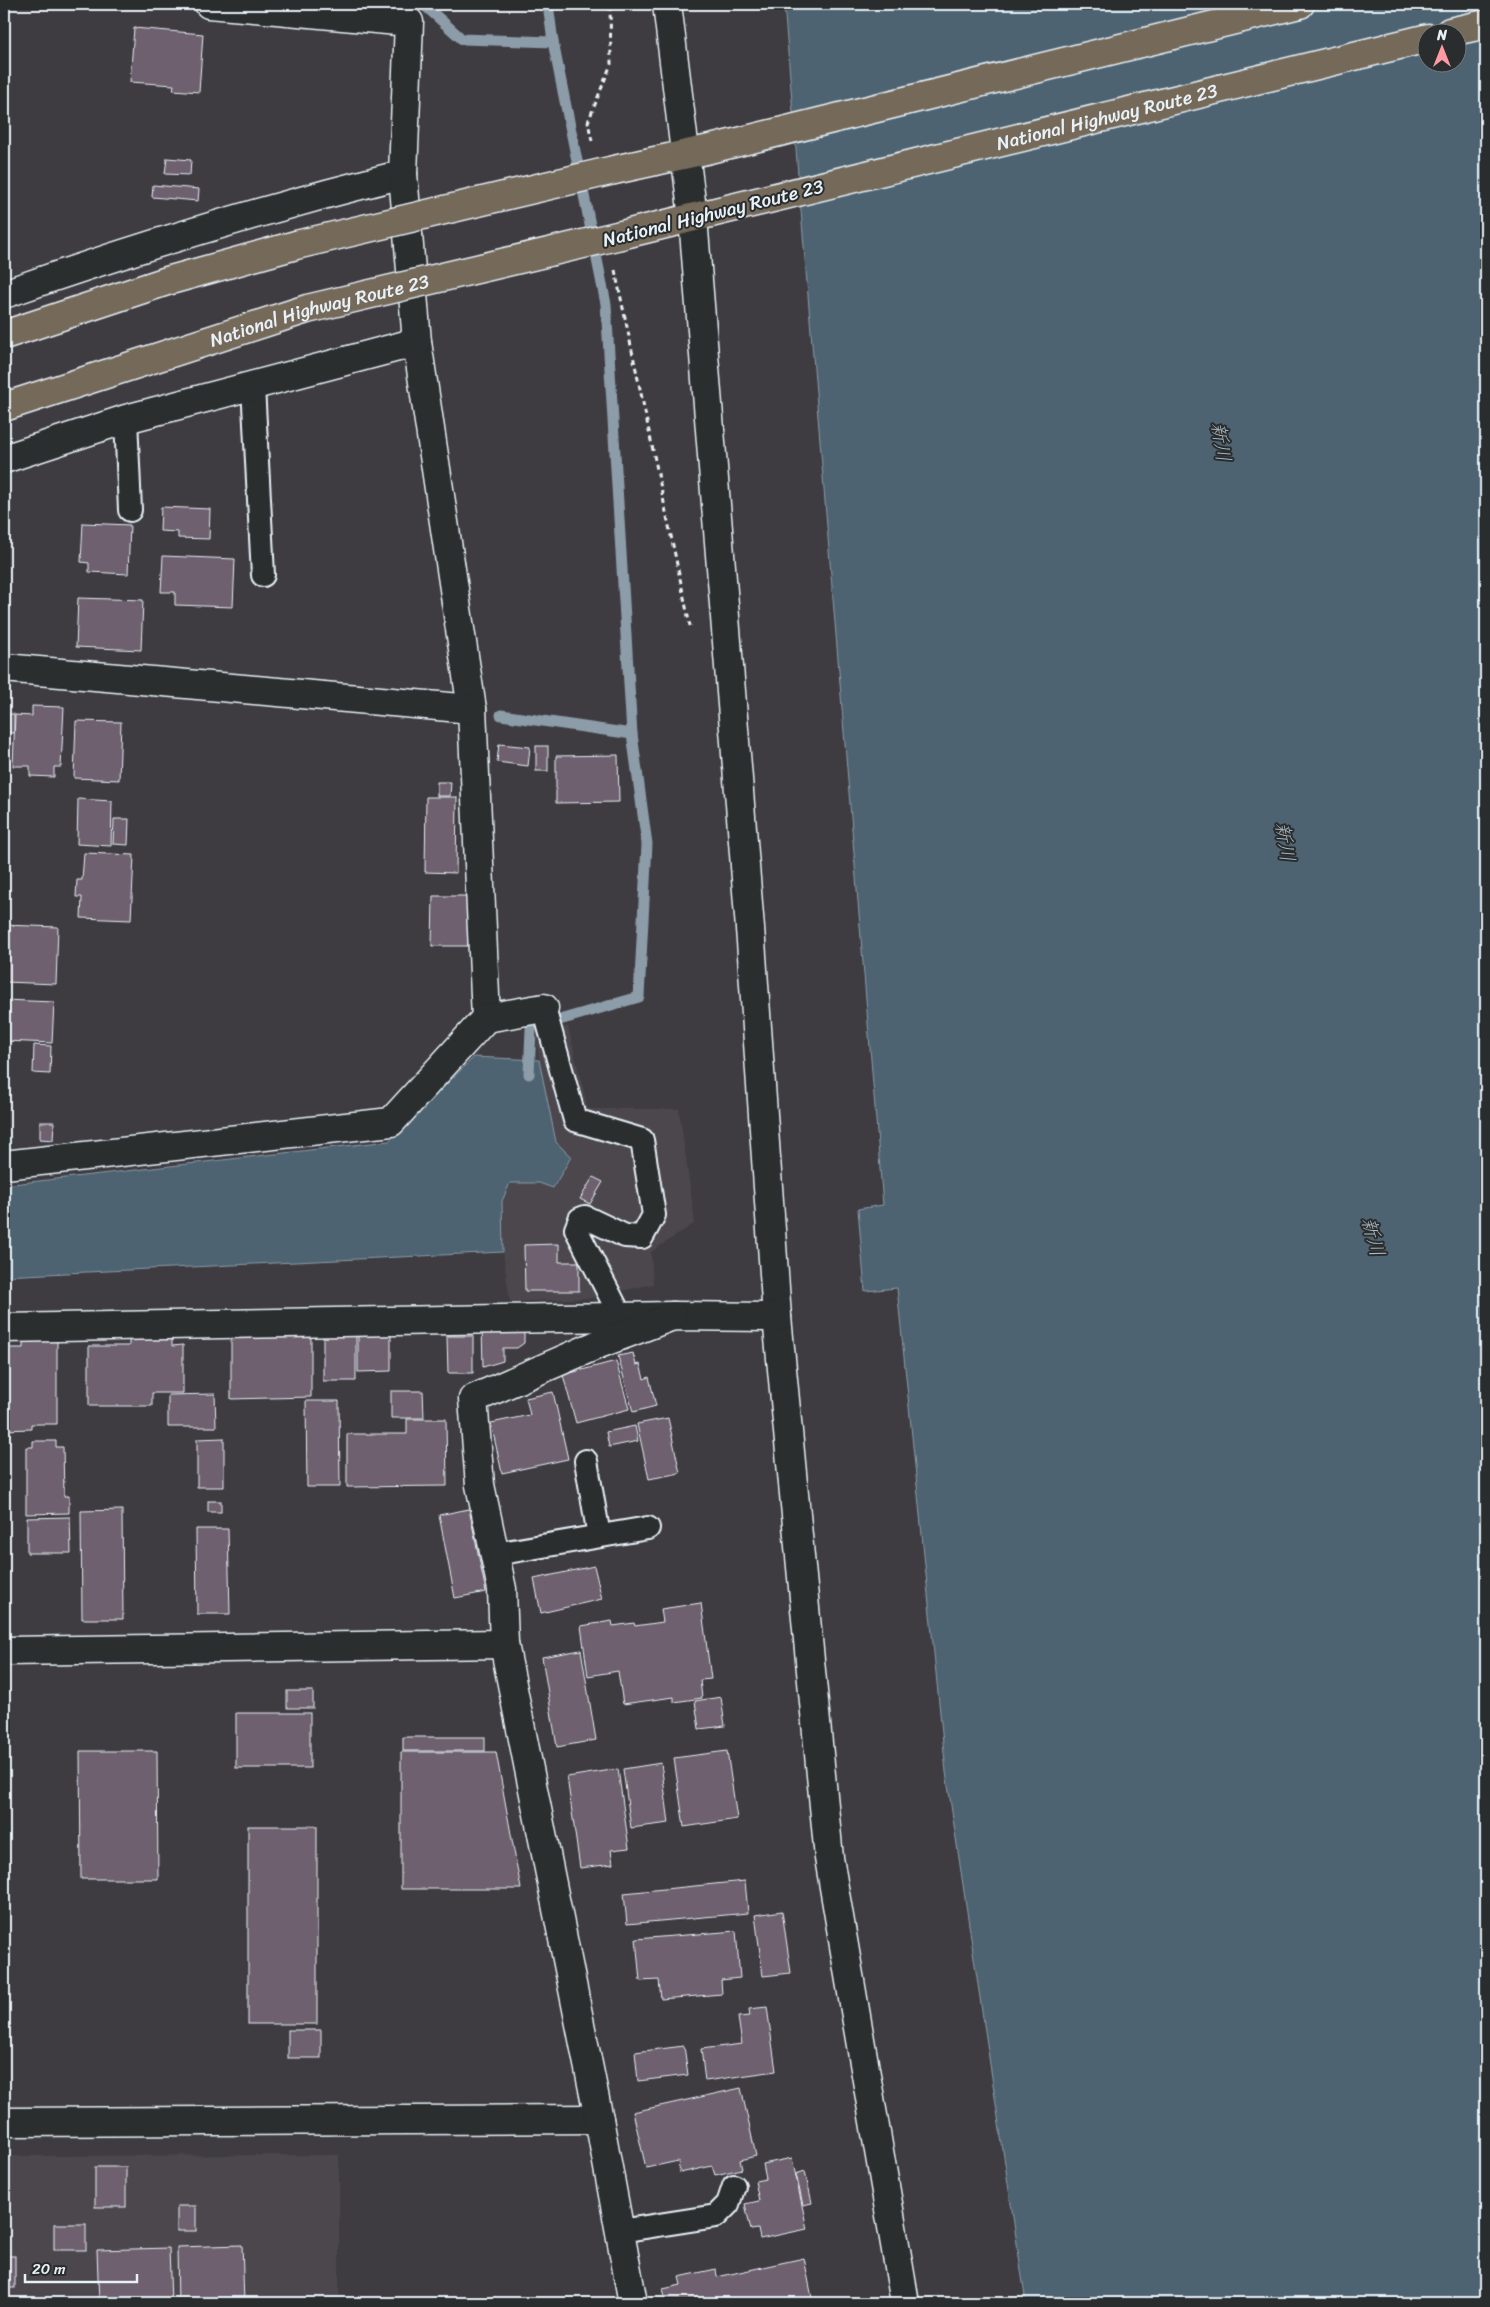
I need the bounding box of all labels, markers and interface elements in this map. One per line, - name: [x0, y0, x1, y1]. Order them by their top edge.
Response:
- north arrow: [1418, 22, 1468, 72]
- text: N: [1436, 23, 1447, 48]
- street label: National Highway Route 23: [993, 73, 1221, 159]
- street label: National Highway Route 23: [599, 169, 828, 256]
- street label: National Highway Route 23: [205, 264, 433, 356]
- water label: 新川: [1201, 420, 1241, 464]
- water label: 新川: [1265, 820, 1305, 864]
- water label: 新川: [1351, 1213, 1395, 1261]
- scale bar: [25, 2252, 138, 2284]
- text: 20 m: [32, 2256, 66, 2282]

